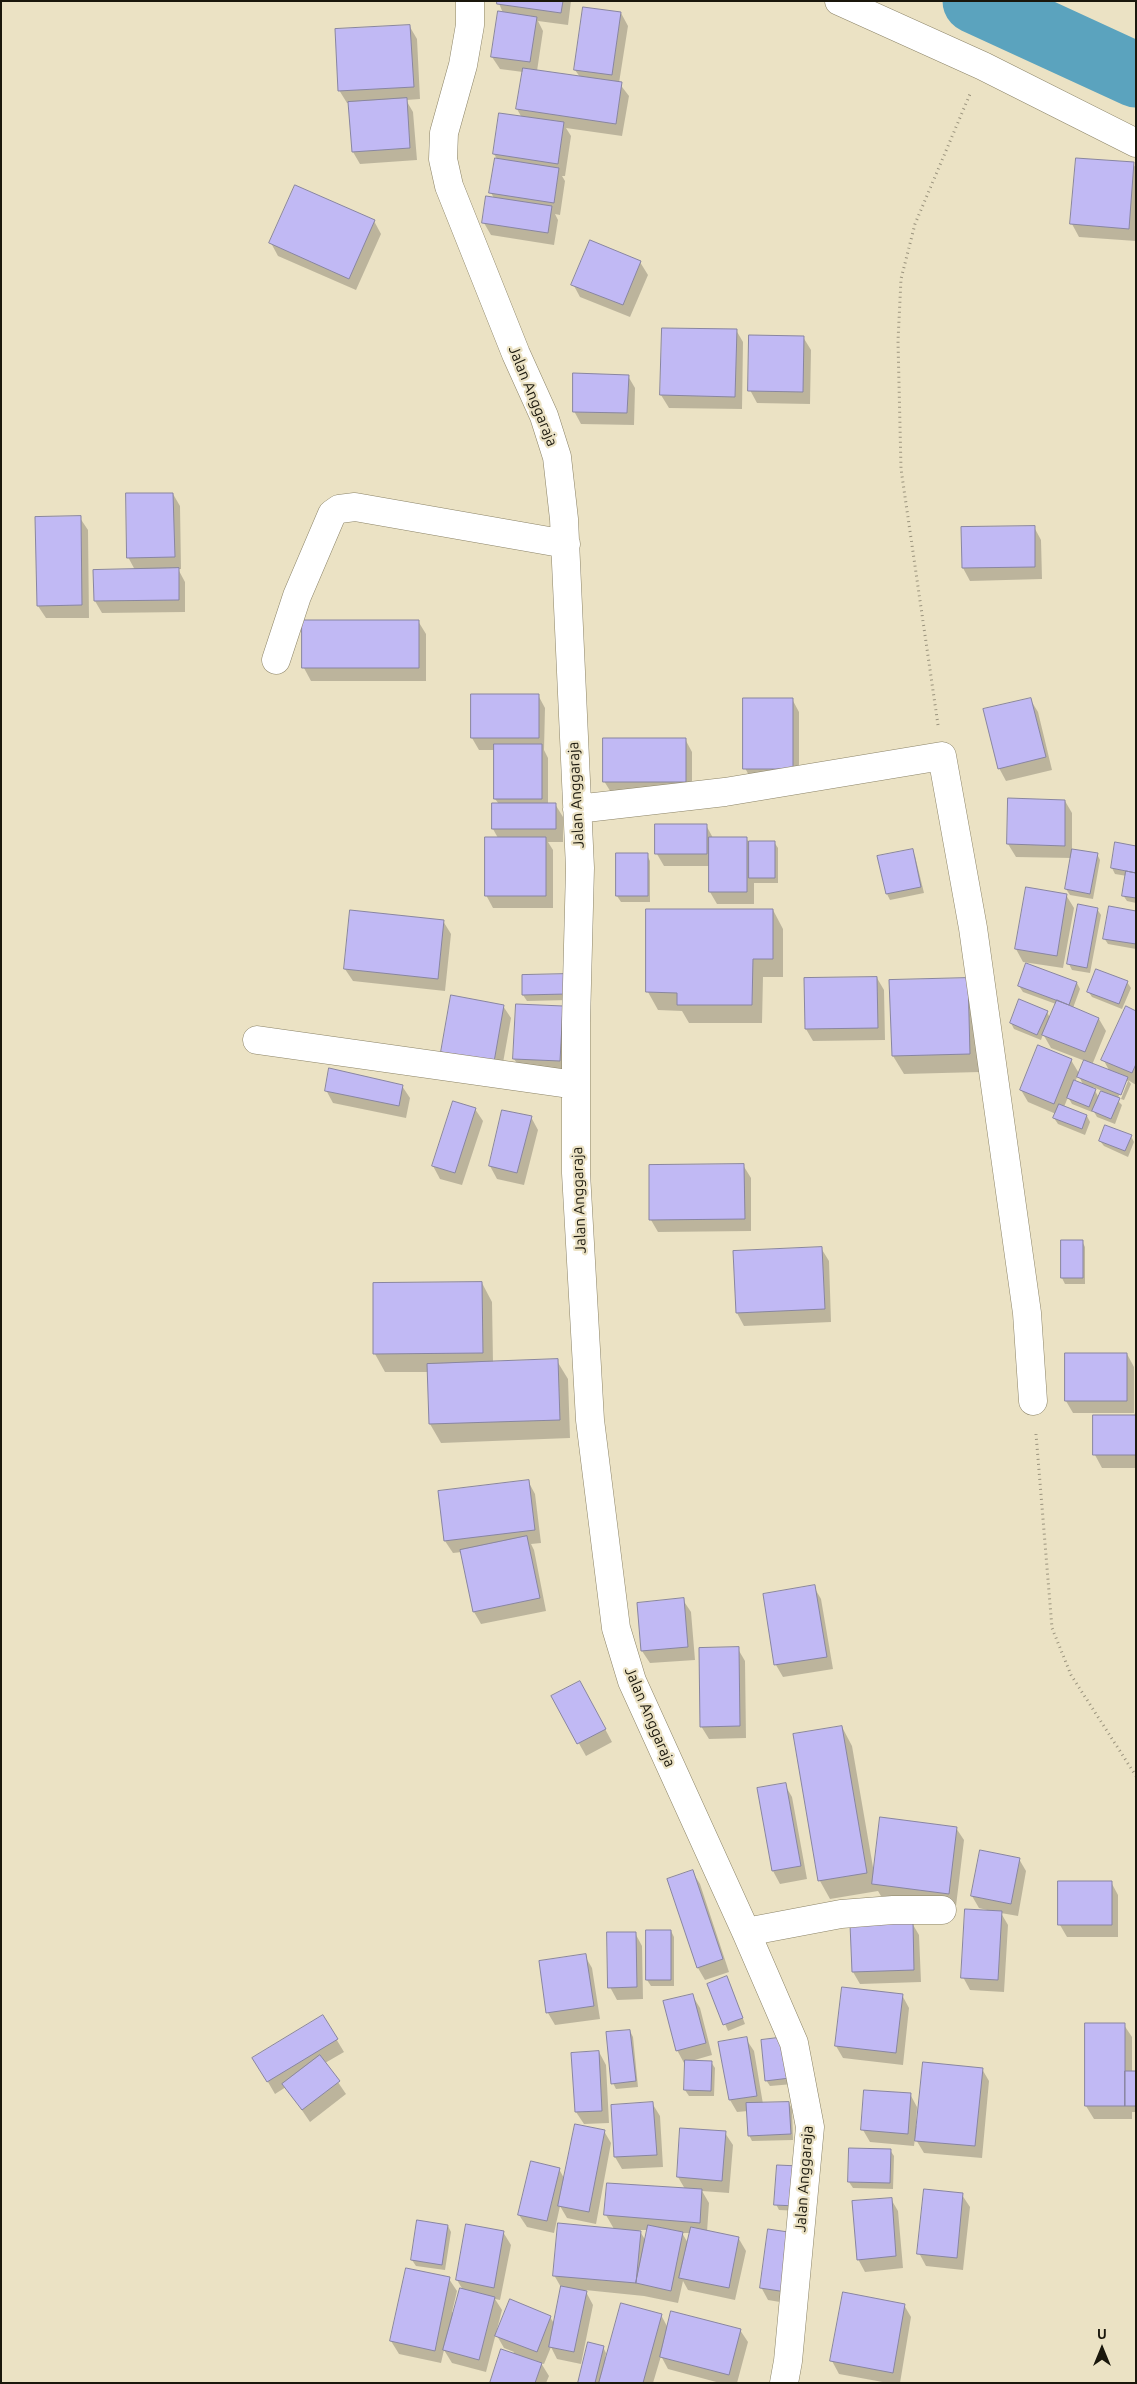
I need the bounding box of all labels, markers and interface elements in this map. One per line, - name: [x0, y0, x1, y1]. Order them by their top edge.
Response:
- street label: Jalan Anggaraja: [505, 343, 561, 449]
- street label: Jalan Anggaraja: [564, 741, 588, 849]
- street label: Jalan Anggaraja: [568, 1146, 590, 1254]
- street label: Jalan Anggaraja: [621, 1664, 679, 1770]
- street label: Jalan Anggaraja: [791, 2125, 817, 2233]
- north arrow: [1077, 2324, 1127, 2374]
- text: U: [1097, 2326, 1107, 2342]

